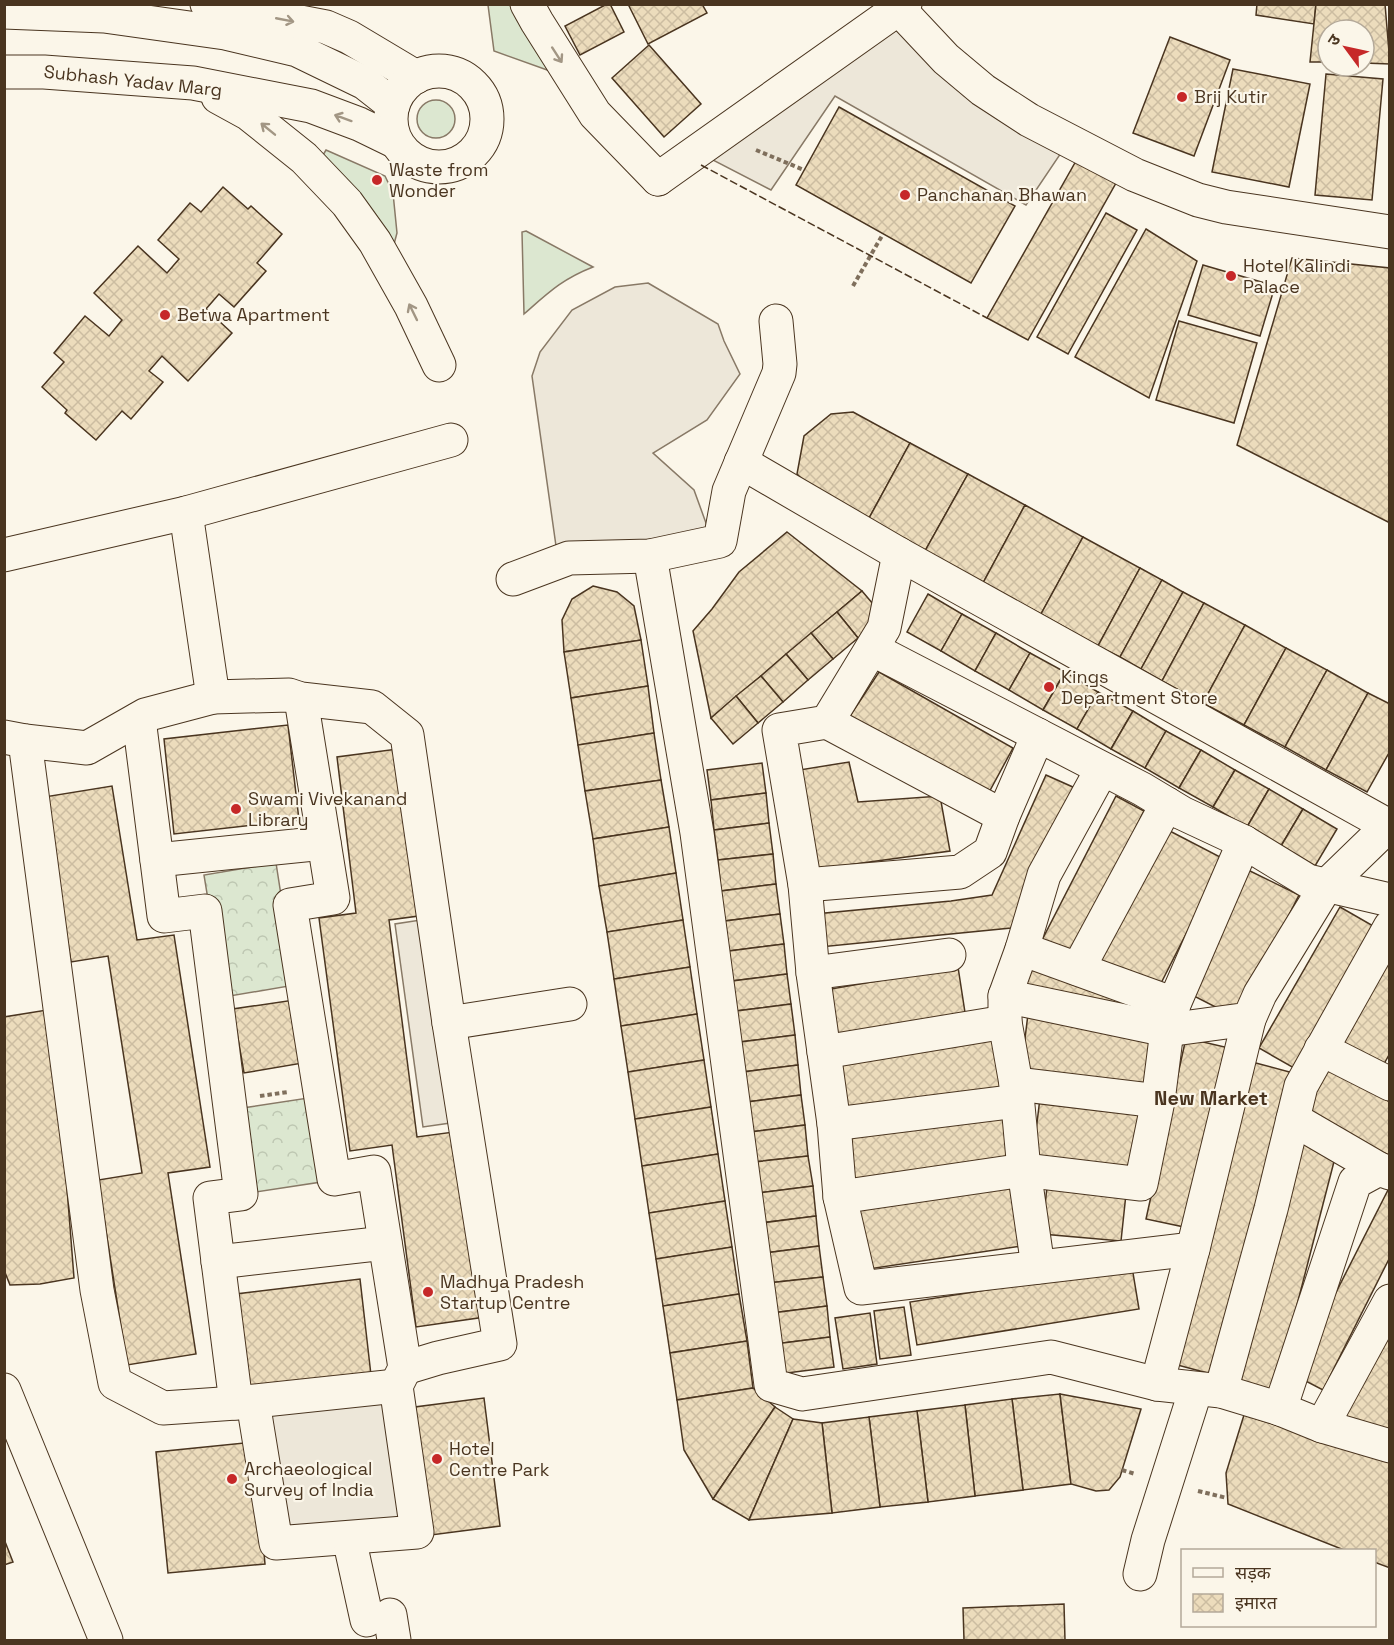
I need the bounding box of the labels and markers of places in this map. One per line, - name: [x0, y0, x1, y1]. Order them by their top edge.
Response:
- place label: Brij Kutir: [1194, 85, 1268, 108]
- marker: Brij Kutir: [1175, 90, 1189, 104]
- place label: Waste from Wonder: [389, 158, 488, 202]
- marker: Waste from Wonder: [370, 173, 384, 187]
- place label: Panchanan Bhawan: [917, 183, 1087, 206]
- marker: Panchanan Bhawan: [898, 188, 912, 202]
- place label: Hotel Kalindi Palace: [1243, 254, 1350, 298]
- marker: Hotel Kalindi Palace: [1224, 269, 1238, 283]
- place label: Betwa Apartment: [177, 303, 330, 326]
- marker: Betwa Apartment: [158, 308, 172, 322]
- place label: Kings Department Store: [1061, 665, 1218, 709]
- marker: Kings Department Store: [1042, 680, 1056, 694]
- place label: Swami Vivekanand Library: [248, 787, 407, 831]
- marker: Swami Vivekanand Library: [229, 802, 243, 816]
- place label: Madhya Pradesh Startup Centre: [440, 1270, 584, 1314]
- marker: Madhya Pradesh Startup Centre: [421, 1285, 435, 1299]
- place label: Hotel Centre Park: [449, 1437, 550, 1481]
- marker: Hotel Centre Park: [430, 1452, 444, 1466]
- place label: Archaeological Survey of India: [244, 1457, 374, 1501]
- marker: Archaeological Survey of India: [225, 1472, 239, 1486]

